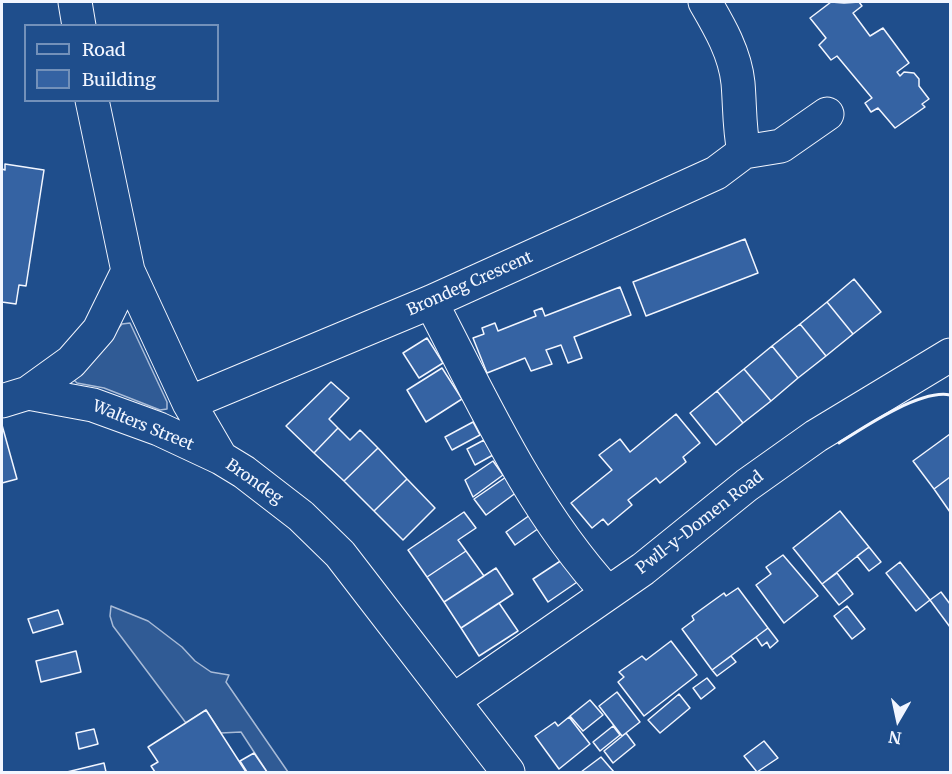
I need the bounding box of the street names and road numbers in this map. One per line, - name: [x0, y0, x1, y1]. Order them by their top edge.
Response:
- street label: Brondeg Crescent: [404, 248, 536, 320]
- street label: Walters Street: [90, 397, 196, 455]
- street label: Brondeg: [222, 455, 286, 509]
- street label: Pwll-y-Domen Road: [633, 467, 767, 579]

